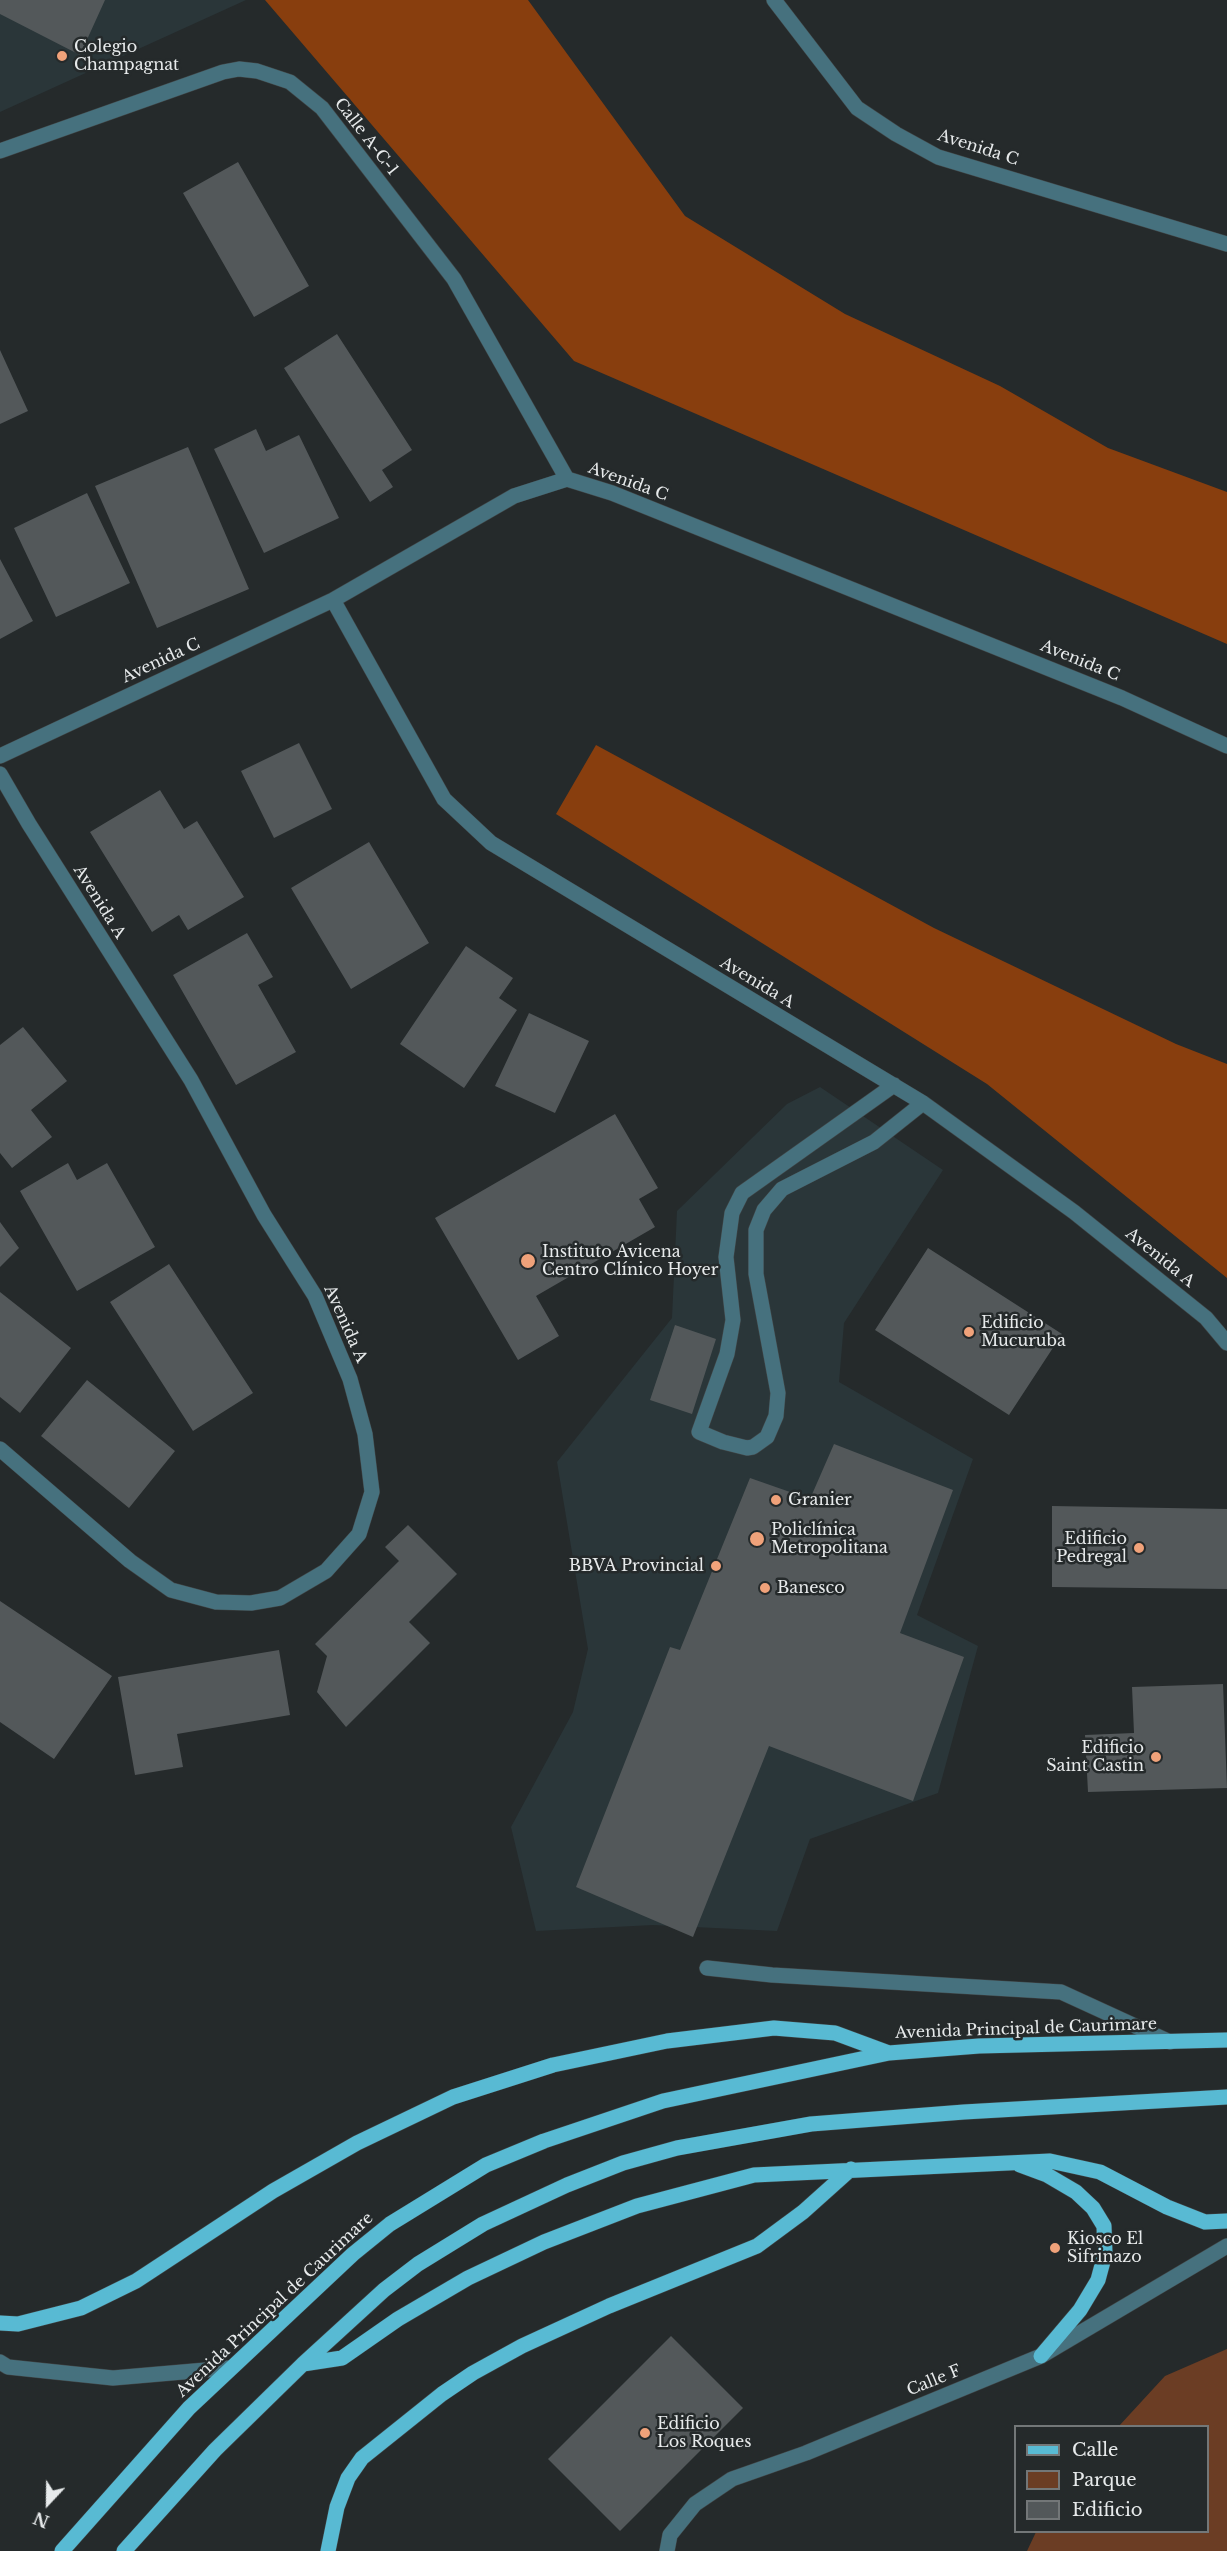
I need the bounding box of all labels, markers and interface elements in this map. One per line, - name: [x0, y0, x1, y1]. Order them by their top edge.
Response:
- place label: Colegio Champagnat: [74, 37, 179, 75]
- marker: Colegio Champagnat: [55, 49, 69, 63]
- street label: Calle A-C-1: [330, 95, 402, 179]
- street label: Avenida C: [935, 126, 1021, 170]
- street label: Avenida C: [585, 459, 671, 505]
- street label: Avenida C: [119, 635, 203, 687]
- street label: Avenida C: [1038, 636, 1122, 686]
- street label: Avenida A: [69, 862, 129, 942]
- street label: Avenida A: [716, 953, 798, 1013]
- street label: Avenida A: [1122, 1224, 1198, 1292]
- place label: Instituto Avicena Centro Clínico Hoyer: [542, 1242, 718, 1280]
- marker: Instituto Avicena Centro Clínico Hoyer: [519, 1252, 537, 1270]
- street label: Avenida A: [319, 1282, 371, 1366]
- place label: Edificio Mucuruba: [981, 1313, 1066, 1351]
- marker: Edificio Mucuruba: [962, 1325, 976, 1339]
- place label: Granier: [788, 1490, 852, 1510]
- marker: Granier: [769, 1493, 783, 1507]
- place label: Policlínica Metropolitana: [771, 1520, 888, 1558]
- place label: Edificio Pedregal: [1056, 1529, 1127, 1567]
- marker: Policlínica Metropolitana: [748, 1530, 766, 1548]
- marker: Edificio Pedregal: [1132, 1541, 1146, 1555]
- place label: BBVA Provincial: [569, 1556, 704, 1576]
- marker: BBVA Provincial: [709, 1559, 723, 1573]
- place label: Banesco: [777, 1578, 845, 1598]
- marker: Banesco: [758, 1581, 772, 1595]
- place label: Edificio Saint Castin: [1046, 1738, 1144, 1776]
- marker: Edificio Saint Castin: [1149, 1750, 1163, 1764]
- street label: Avenida Principal de Caurimare: [895, 2015, 1157, 2043]
- street label: Avenida Principal de Caurimare: [173, 2209, 377, 2401]
- place label: Kiosco El Sifrinazo: [1067, 2229, 1143, 2267]
- marker: Kiosco El Sifrinazo: [1048, 2241, 1062, 2255]
- street label: Calle F: [904, 2362, 964, 2400]
- place label: Edificio Los Roques: [657, 2414, 751, 2452]
- legend: [1014, 2425, 1209, 2533]
- marker: Edificio Los Roques: [638, 2426, 652, 2440]
- text: Calle: [1072, 2439, 1118, 2461]
- text: Parque: [1072, 2469, 1137, 2491]
- north arrow: [18, 2473, 78, 2533]
- text: Edificio: [1072, 2499, 1143, 2521]
- text: N: [31, 2508, 52, 2532]

